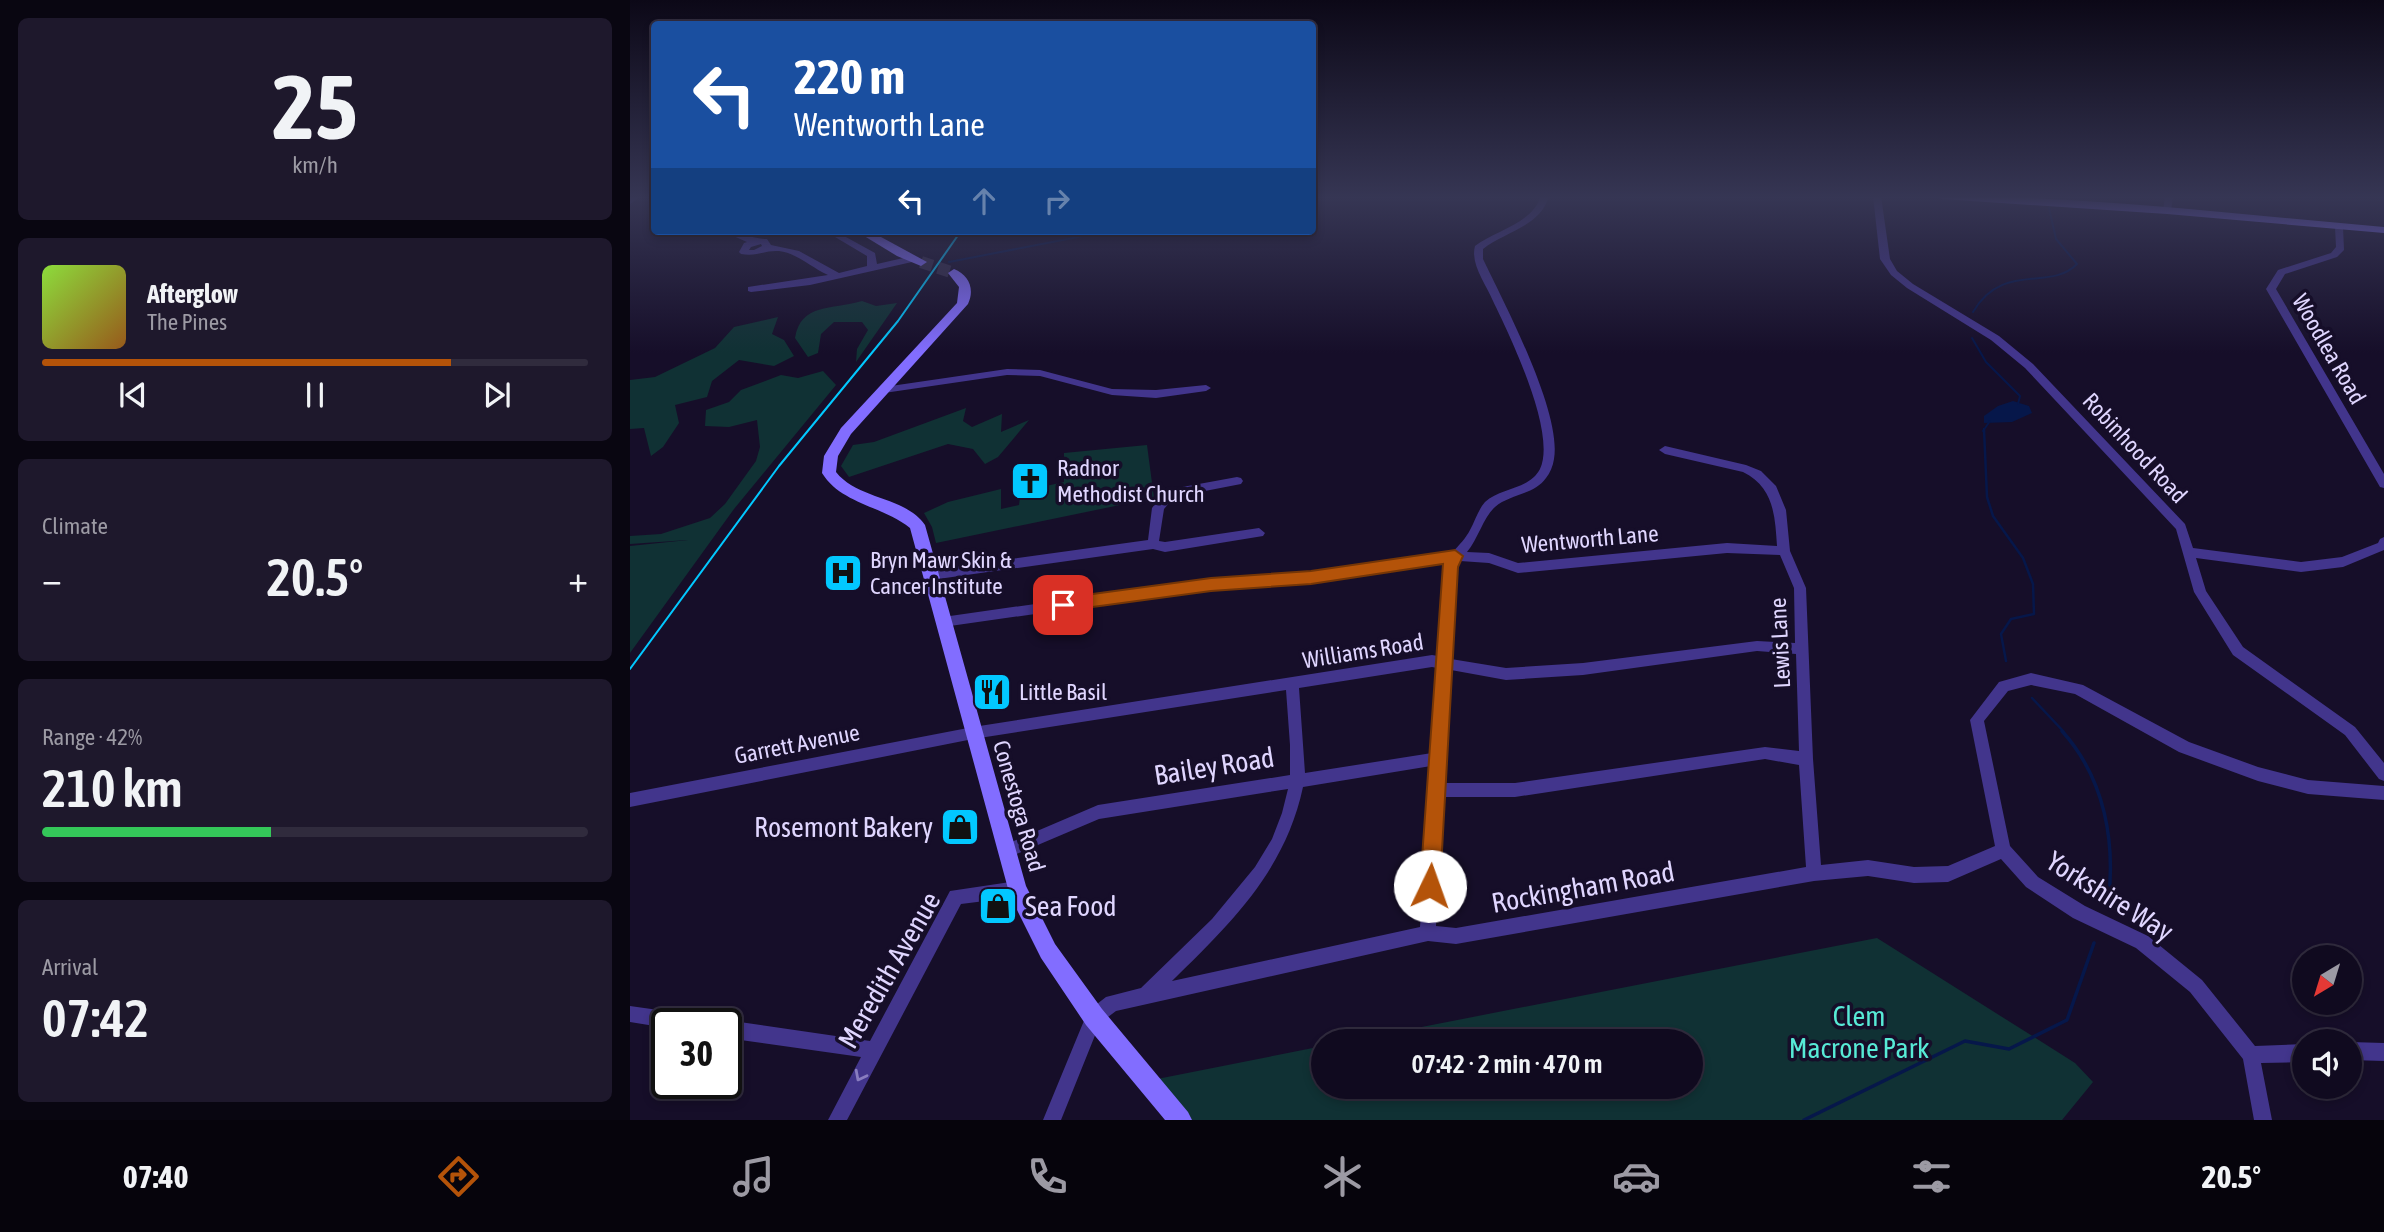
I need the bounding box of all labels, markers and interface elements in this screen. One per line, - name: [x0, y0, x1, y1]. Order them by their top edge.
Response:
- text: 220 m: [794, 48, 905, 104]
- icon: left: [679, 49, 770, 140]
- text: 25: [272, 54, 358, 158]
- text: Wentworth Lane: [794, 106, 985, 143]
- text: km/h: [292, 152, 338, 178]
- icon: left: [892, 182, 930, 220]
- icon: ahead: [965, 182, 1003, 220]
- icon: right: [1038, 182, 1076, 220]
- text: Afterglow: [147, 279, 238, 309]
- street label: Woodlea Road: [2287, 289, 2371, 409]
- text: The Pines: [147, 309, 227, 335]
- icon: previous: [114, 376, 152, 414]
- icon: pause: [296, 376, 334, 414]
- icon: next: [478, 376, 516, 414]
- street label: Robinhood Road: [2078, 388, 2192, 508]
- place label: Radnor Methodist Church: [1057, 455, 1205, 507]
- church icon: Radnor Methodist Church: [1009, 460, 1051, 502]
- text: Climate: [42, 513, 108, 539]
- street label: Wentworth Lane: [1521, 520, 1659, 558]
- text: 20.5°: [267, 547, 363, 607]
- place label: Bryn Mawr Skin & Cancer Institute: [870, 547, 1012, 599]
- hospital icon: Bryn Mawr Skin & Cancer Institute: [822, 552, 864, 594]
- text: −: [42, 557, 62, 600]
- text: +: [568, 557, 588, 600]
- pin: [1033, 575, 1093, 635]
- icon: arrive: [1044, 586, 1082, 624]
- street label: Lewis Lane: [1765, 597, 1795, 689]
- street label: Williams Road: [1301, 629, 1425, 673]
- restaurant icon: Little Basil: [971, 671, 1013, 713]
- place label: Little Basil: [1019, 679, 1107, 705]
- street label: Garrett Avenue: [732, 719, 862, 769]
- text: Range · 42%: [42, 724, 142, 750]
- street label: Conestoga Road: [988, 737, 1050, 875]
- street label: Bailey Road: [1152, 741, 1276, 791]
- text: 210 km: [42, 758, 183, 818]
- shop icon: Rosemont Bakery: [939, 806, 981, 848]
- place label: Rosemont Bakery: [754, 811, 933, 843]
- street label: Yorkshire Way: [2041, 844, 2179, 948]
- position arrow: [1393, 849, 1467, 923]
- street label: Rockingham Road: [1489, 855, 1677, 919]
- shop icon: Sea Food: [977, 885, 1019, 927]
- street label: Meredith Avenue: [831, 886, 947, 1054]
- place label: Sea Food: [1025, 890, 1117, 922]
- north arrow: [2292, 945, 2362, 1015]
- map controls: [2292, 945, 2362, 1099]
- text: Arrival: [42, 954, 98, 980]
- text: 07:42: [42, 988, 149, 1048]
- park label: Clem Macrone Park: [1789, 1000, 1929, 1064]
- speed limit sign: 30: [651, 1008, 742, 1099]
- button: sound: [2292, 1029, 2362, 1099]
- text: 07:42 · 2 min · 470 m: [1412, 1049, 1602, 1079]
- one-way arrow: [854, 1069, 868, 1081]
- icon: directions: [434, 1152, 483, 1201]
- icon: music: [729, 1152, 778, 1201]
- icon: phone: [1023, 1152, 1072, 1201]
- icon: climate: [1318, 1152, 1367, 1201]
- icon: car: [1612, 1152, 1661, 1201]
- icon: filters: [1907, 1152, 1956, 1201]
- text: 07:40: [123, 1158, 189, 1195]
- text: 20.5°: [2201, 1158, 2261, 1195]

